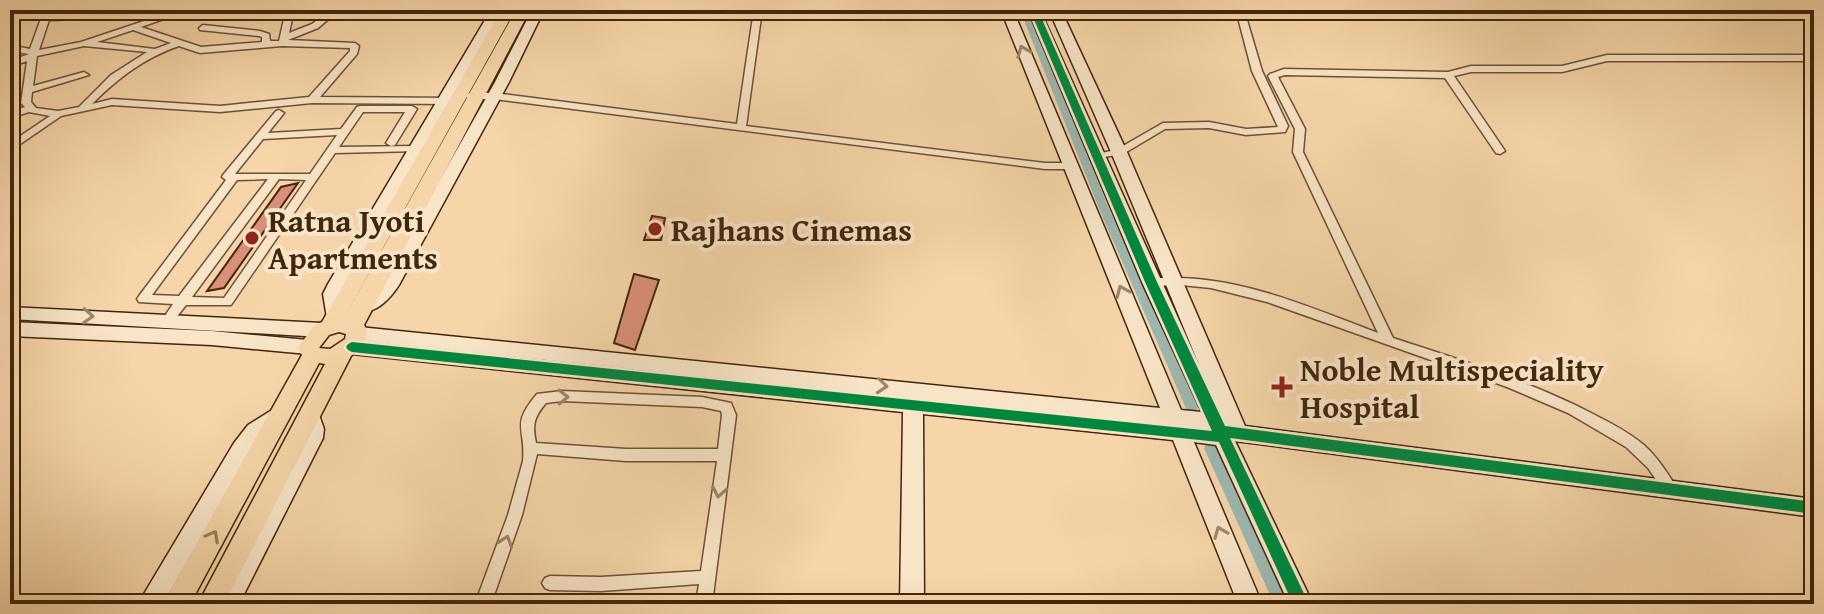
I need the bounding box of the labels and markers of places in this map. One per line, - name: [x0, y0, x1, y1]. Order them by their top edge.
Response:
- place label: Ratna Jyoti Apartments: [268, 197, 438, 281]
- place label: Rajhans Cinemas: [671, 206, 912, 253]
- marker: Rajhans Cinemas: [646, 220, 664, 238]
- marker: Ratna Jyoti Apartments: [243, 229, 261, 247]
- place label: Noble Multispeciality Hospital: [1300, 346, 1604, 430]
- marker: Noble Multispeciality Hospital: [1271, 376, 1293, 398]

